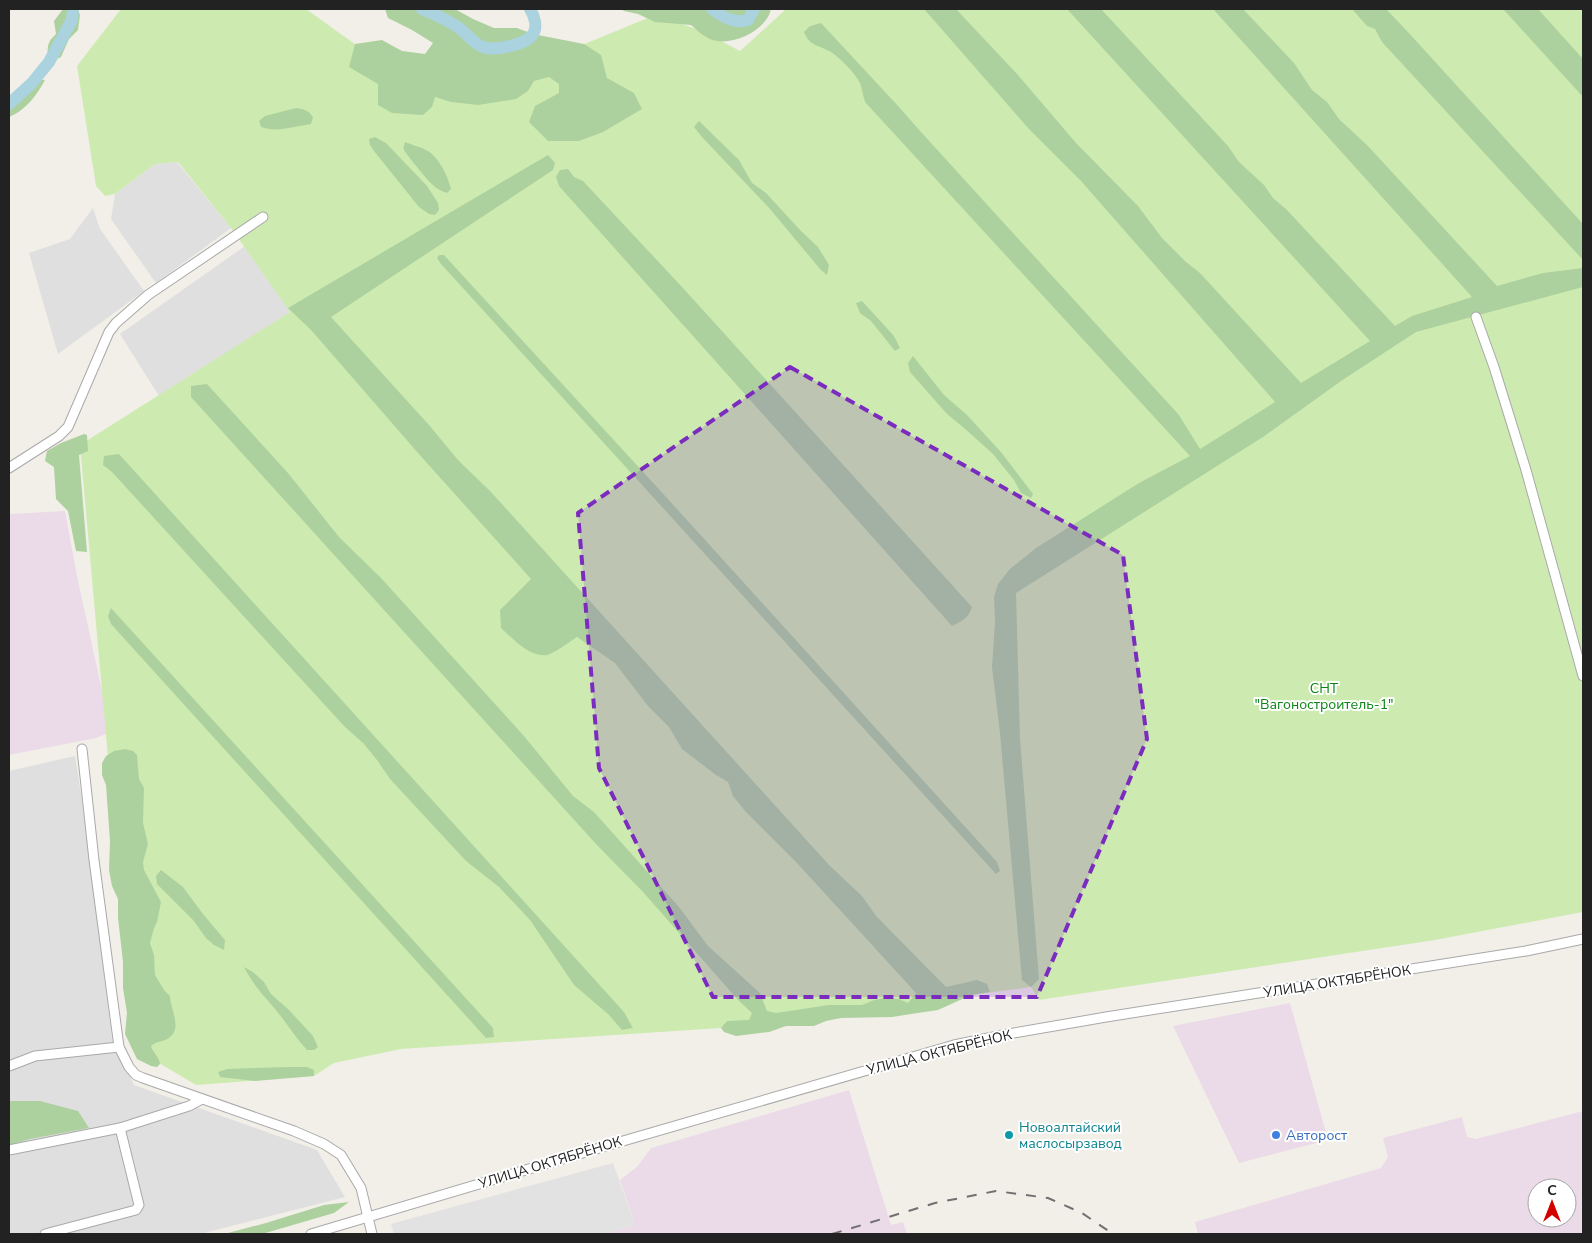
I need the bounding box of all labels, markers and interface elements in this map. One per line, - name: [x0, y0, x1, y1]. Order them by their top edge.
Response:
- park label: СНТ "Вагоностроитель-1": [1254, 679, 1394, 714]
- street label: УЛИЦА ОКТЯБРЁНОК: [1261, 960, 1412, 1003]
- street label: УЛИЦА ОКТЯБРЁНОК: [864, 1025, 1014, 1080]
- place label: Новоалтайский маслосырзавод: [1019, 1118, 1122, 1153]
- place label: Авторост: [1286, 1126, 1348, 1145]
- marker: Новоалтайский маслосырзавод: [1003, 1129, 1015, 1141]
- marker: Авторост: [1270, 1129, 1282, 1141]
- street label: УЛИЦА ОКТЯБРЁНОК: [475, 1132, 624, 1194]
- north arrow: [1527, 1178, 1577, 1228]
- text: С: [1547, 1181, 1557, 1200]

